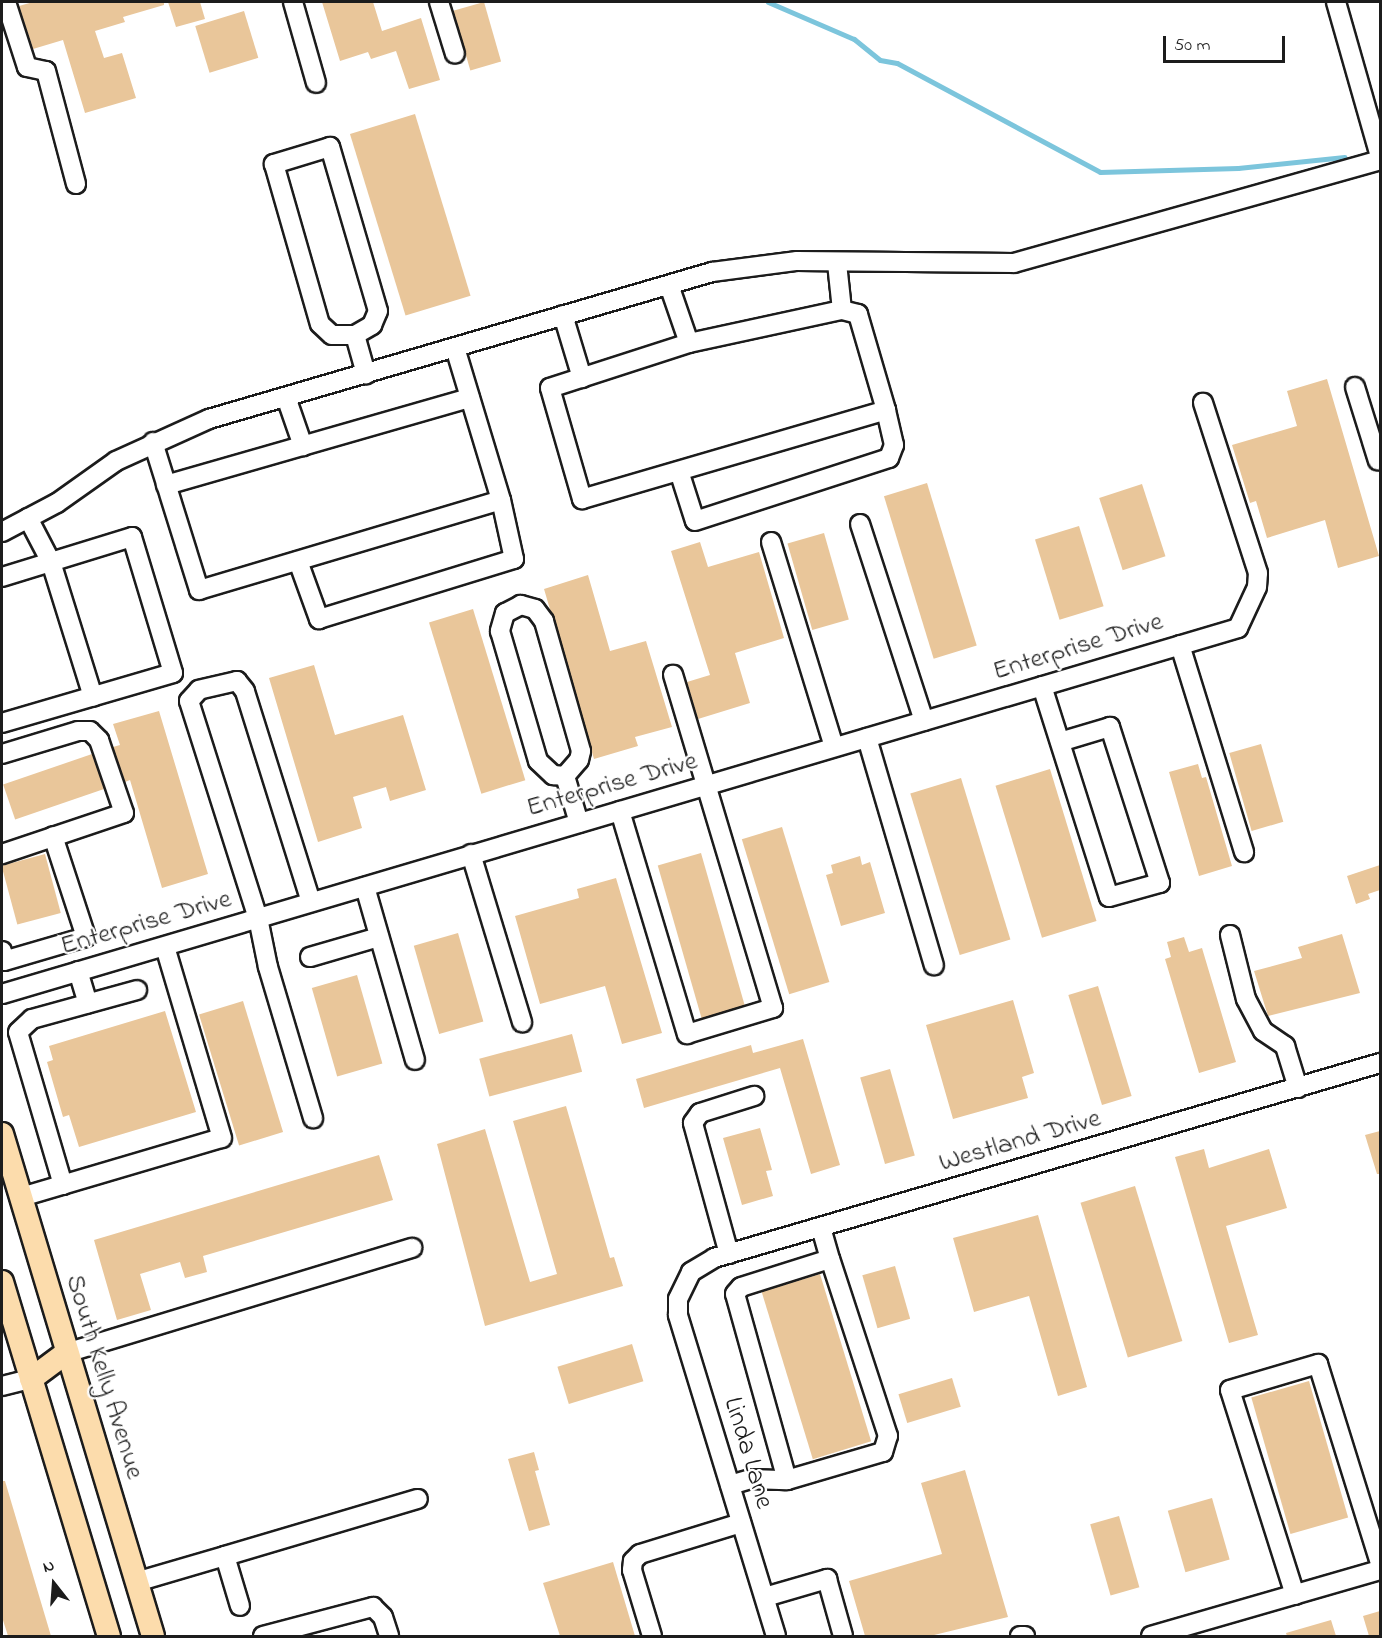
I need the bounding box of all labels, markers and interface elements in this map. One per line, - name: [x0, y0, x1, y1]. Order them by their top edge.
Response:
- scale bar: [1166, 24, 1288, 62]
- text: 50 m: [1174, 33, 1211, 59]
- street label: Enterprise Drive: [989, 606, 1167, 688]
- street label: Enterprise Drive: [523, 745, 701, 825]
- street label: Enterprise Drive: [57, 883, 235, 963]
- street label: Westland Drive: [935, 1102, 1105, 1180]
- street label: South Kelly Avenue: [57, 1271, 151, 1483]
- street label: Linda Lane: [716, 1393, 780, 1513]
- north arrow: [24, 1554, 84, 1614]
- text: N: [40, 1554, 57, 1580]

